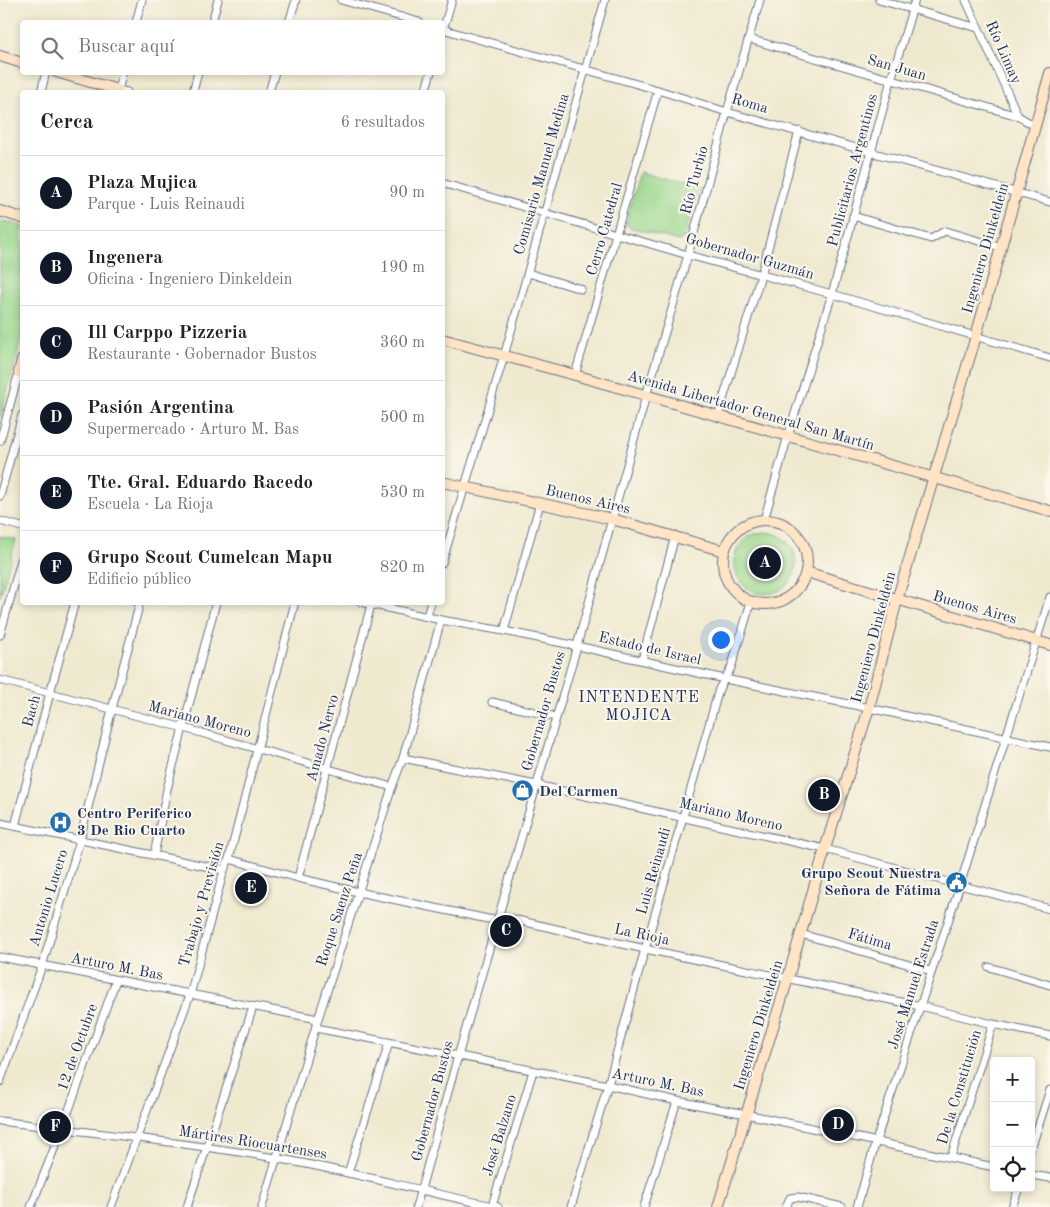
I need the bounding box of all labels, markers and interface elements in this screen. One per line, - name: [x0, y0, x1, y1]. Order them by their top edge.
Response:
- street label: Río Limay: [982, 19, 1023, 87]
- search box: [20, 20, 445, 75]
- icon: search: [38, 34, 66, 62]
- text: Buscar aquí: [78, 38, 174, 57]
- street label: San Juan: [865, 53, 928, 84]
- street label: Comisario Manuel Medina: [512, 91, 573, 257]
- street label: Roma: [729, 92, 770, 117]
- street label: Publicitarios Argentinos: [826, 92, 881, 248]
- text: Cerca: [40, 112, 93, 133]
- text: 6 resultados: [341, 115, 425, 131]
- street label: Río Turbio: [679, 144, 712, 216]
- text: Plaza Mujica: [87, 174, 197, 193]
- street label: Cerro Catedral: [585, 181, 626, 278]
- street label: Ingeniero Dinkeldein: [961, 181, 1012, 316]
- text: A: [50, 185, 62, 201]
- text: 90 m: [389, 185, 425, 201]
- text: Parque · Luis Reinaudi: [87, 197, 245, 213]
- street label: Gobernador Guzmán: [684, 232, 816, 283]
- text: Ingenera: [87, 249, 163, 268]
- text: B: [50, 260, 62, 276]
- text: 190 m: [380, 260, 425, 276]
- text: Oficina · Ingeniero Dinkeldein: [87, 272, 292, 288]
- text: Ill Carppo Pizzeria: [87, 324, 247, 343]
- text: C: [51, 335, 61, 351]
- text: 360 m: [380, 335, 425, 351]
- text: Restaurante · Gobernador Bustos: [87, 347, 317, 363]
- street label: Avenida Libertador General San Martín: [625, 369, 876, 454]
- text: Pasión Argentina: [87, 399, 234, 418]
- text: D: [50, 410, 62, 426]
- text: 500 m: [380, 410, 425, 426]
- text: Supermercado · Arturo M. Bas: [87, 422, 299, 438]
- text: Tte. Gral. Eduardo Racedo: [87, 474, 313, 493]
- street label: Buenos Aires: [544, 483, 632, 518]
- text: E: [50, 485, 62, 501]
- text: 530 m: [380, 485, 425, 501]
- text: Escuela · La Rioja: [87, 497, 213, 513]
- pin: A: [749, 544, 781, 582]
- text: Grupo Scout Cumelcan Mapu: [87, 549, 332, 568]
- text: F: [51, 560, 61, 576]
- text: 820 m: [380, 560, 425, 576]
- street label: Ingeniero Dinkeldein: [850, 570, 899, 705]
- text: Edificio público: [87, 572, 191, 588]
- street label: Buenos Aires: [931, 589, 1018, 628]
- your location: [708, 627, 734, 653]
- street label: Estado de Israel: [597, 630, 702, 669]
- street label: Gobernador Bustos: [520, 650, 569, 773]
- district label: INTENDENTE MOJICA: [578, 690, 700, 724]
- street label: Amado Nervo: [305, 693, 342, 784]
- street label: Bach: [21, 694, 44, 729]
- street label: Mariano Moreno: [147, 699, 253, 741]
- pin: B: [808, 776, 840, 814]
- shop icon: Del Carmen: [511, 779, 535, 803]
- place label: Del Carmen: [539, 785, 618, 800]
- street label: Mariano Moreno: [677, 796, 784, 835]
- place label: Centro Periferico 3 De Rio Cuarto: [77, 807, 192, 839]
- hospital icon: Centro Periferico 3 De Rio Cuarto: [49, 810, 73, 834]
- street label: Luis Reinaudi: [635, 826, 674, 917]
- street label: Trabajo y Previsión: [177, 840, 227, 969]
- street label: Antonio Lucero: [27, 848, 71, 949]
- street label: Roque Saenz Peña: [315, 850, 366, 968]
- place label: Grupo Scout Nuestra Señora de Fátima: [801, 867, 941, 899]
- pin: E: [235, 869, 267, 907]
- public building icon: Grupo Scout Nuestra Señora de Fátima: [945, 870, 969, 894]
- pin: C: [490, 912, 522, 950]
- street label: José Manuel Estrada: [886, 917, 943, 1051]
- street label: La Rioja: [613, 922, 671, 949]
- street label: Fátima: [846, 927, 894, 954]
- street label: Arturo M. Bas: [69, 951, 164, 984]
- street label: Ingeniero Dinkeldein: [732, 959, 786, 1092]
- street label: 12 de Octubre: [56, 1002, 101, 1093]
- street label: De la Constitución: [936, 1028, 985, 1147]
- street label: Gobernador Bustos: [410, 1039, 457, 1163]
- map controls: [990, 1057, 1035, 1192]
- button: +: [990, 1057, 1035, 1102]
- street label: Arturo M. Bas: [610, 1066, 705, 1101]
- street label: José Balzano: [481, 1093, 520, 1178]
- button: −: [990, 1102, 1035, 1147]
- pin: D: [822, 1106, 854, 1144]
- pin: F: [39, 1108, 71, 1146]
- street label: Mártires Riocuartenses: [178, 1124, 328, 1163]
- button: locate: [990, 1147, 1035, 1192]

